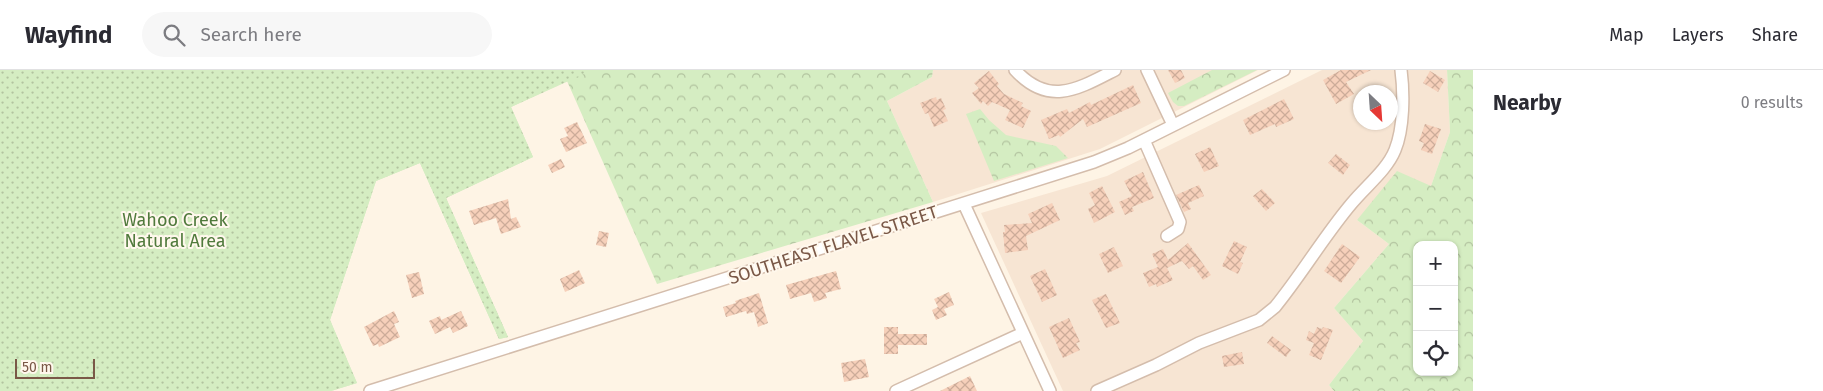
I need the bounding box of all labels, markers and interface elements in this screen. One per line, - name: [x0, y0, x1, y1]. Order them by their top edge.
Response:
- search box: [142, 12, 492, 57]
- text: Wayfind: [25, 21, 112, 49]
- icon: search: [160, 21, 188, 49]
- text: Search here: [200, 23, 302, 46]
- text: Map: [1609, 24, 1644, 46]
- text: Layers: [1672, 24, 1724, 46]
- text: Share: [1752, 24, 1798, 46]
- north arrow: [1353, 85, 1398, 130]
- text: Nearby: [1493, 90, 1561, 116]
- text: 0 results: [1741, 93, 1803, 112]
- street label: SOUTHEAST FLAVEL STREET: [726, 201, 941, 289]
- park label: Wahoo Creek Natural Area: [122, 209, 229, 252]
- map controls: [1413, 241, 1458, 376]
- button: +: [1413, 241, 1458, 286]
- button: −: [1413, 286, 1458, 331]
- button: locate: [1413, 331, 1458, 376]
- scale bar: [15, 356, 95, 379]
- text: 50 m: [22, 359, 53, 376]

